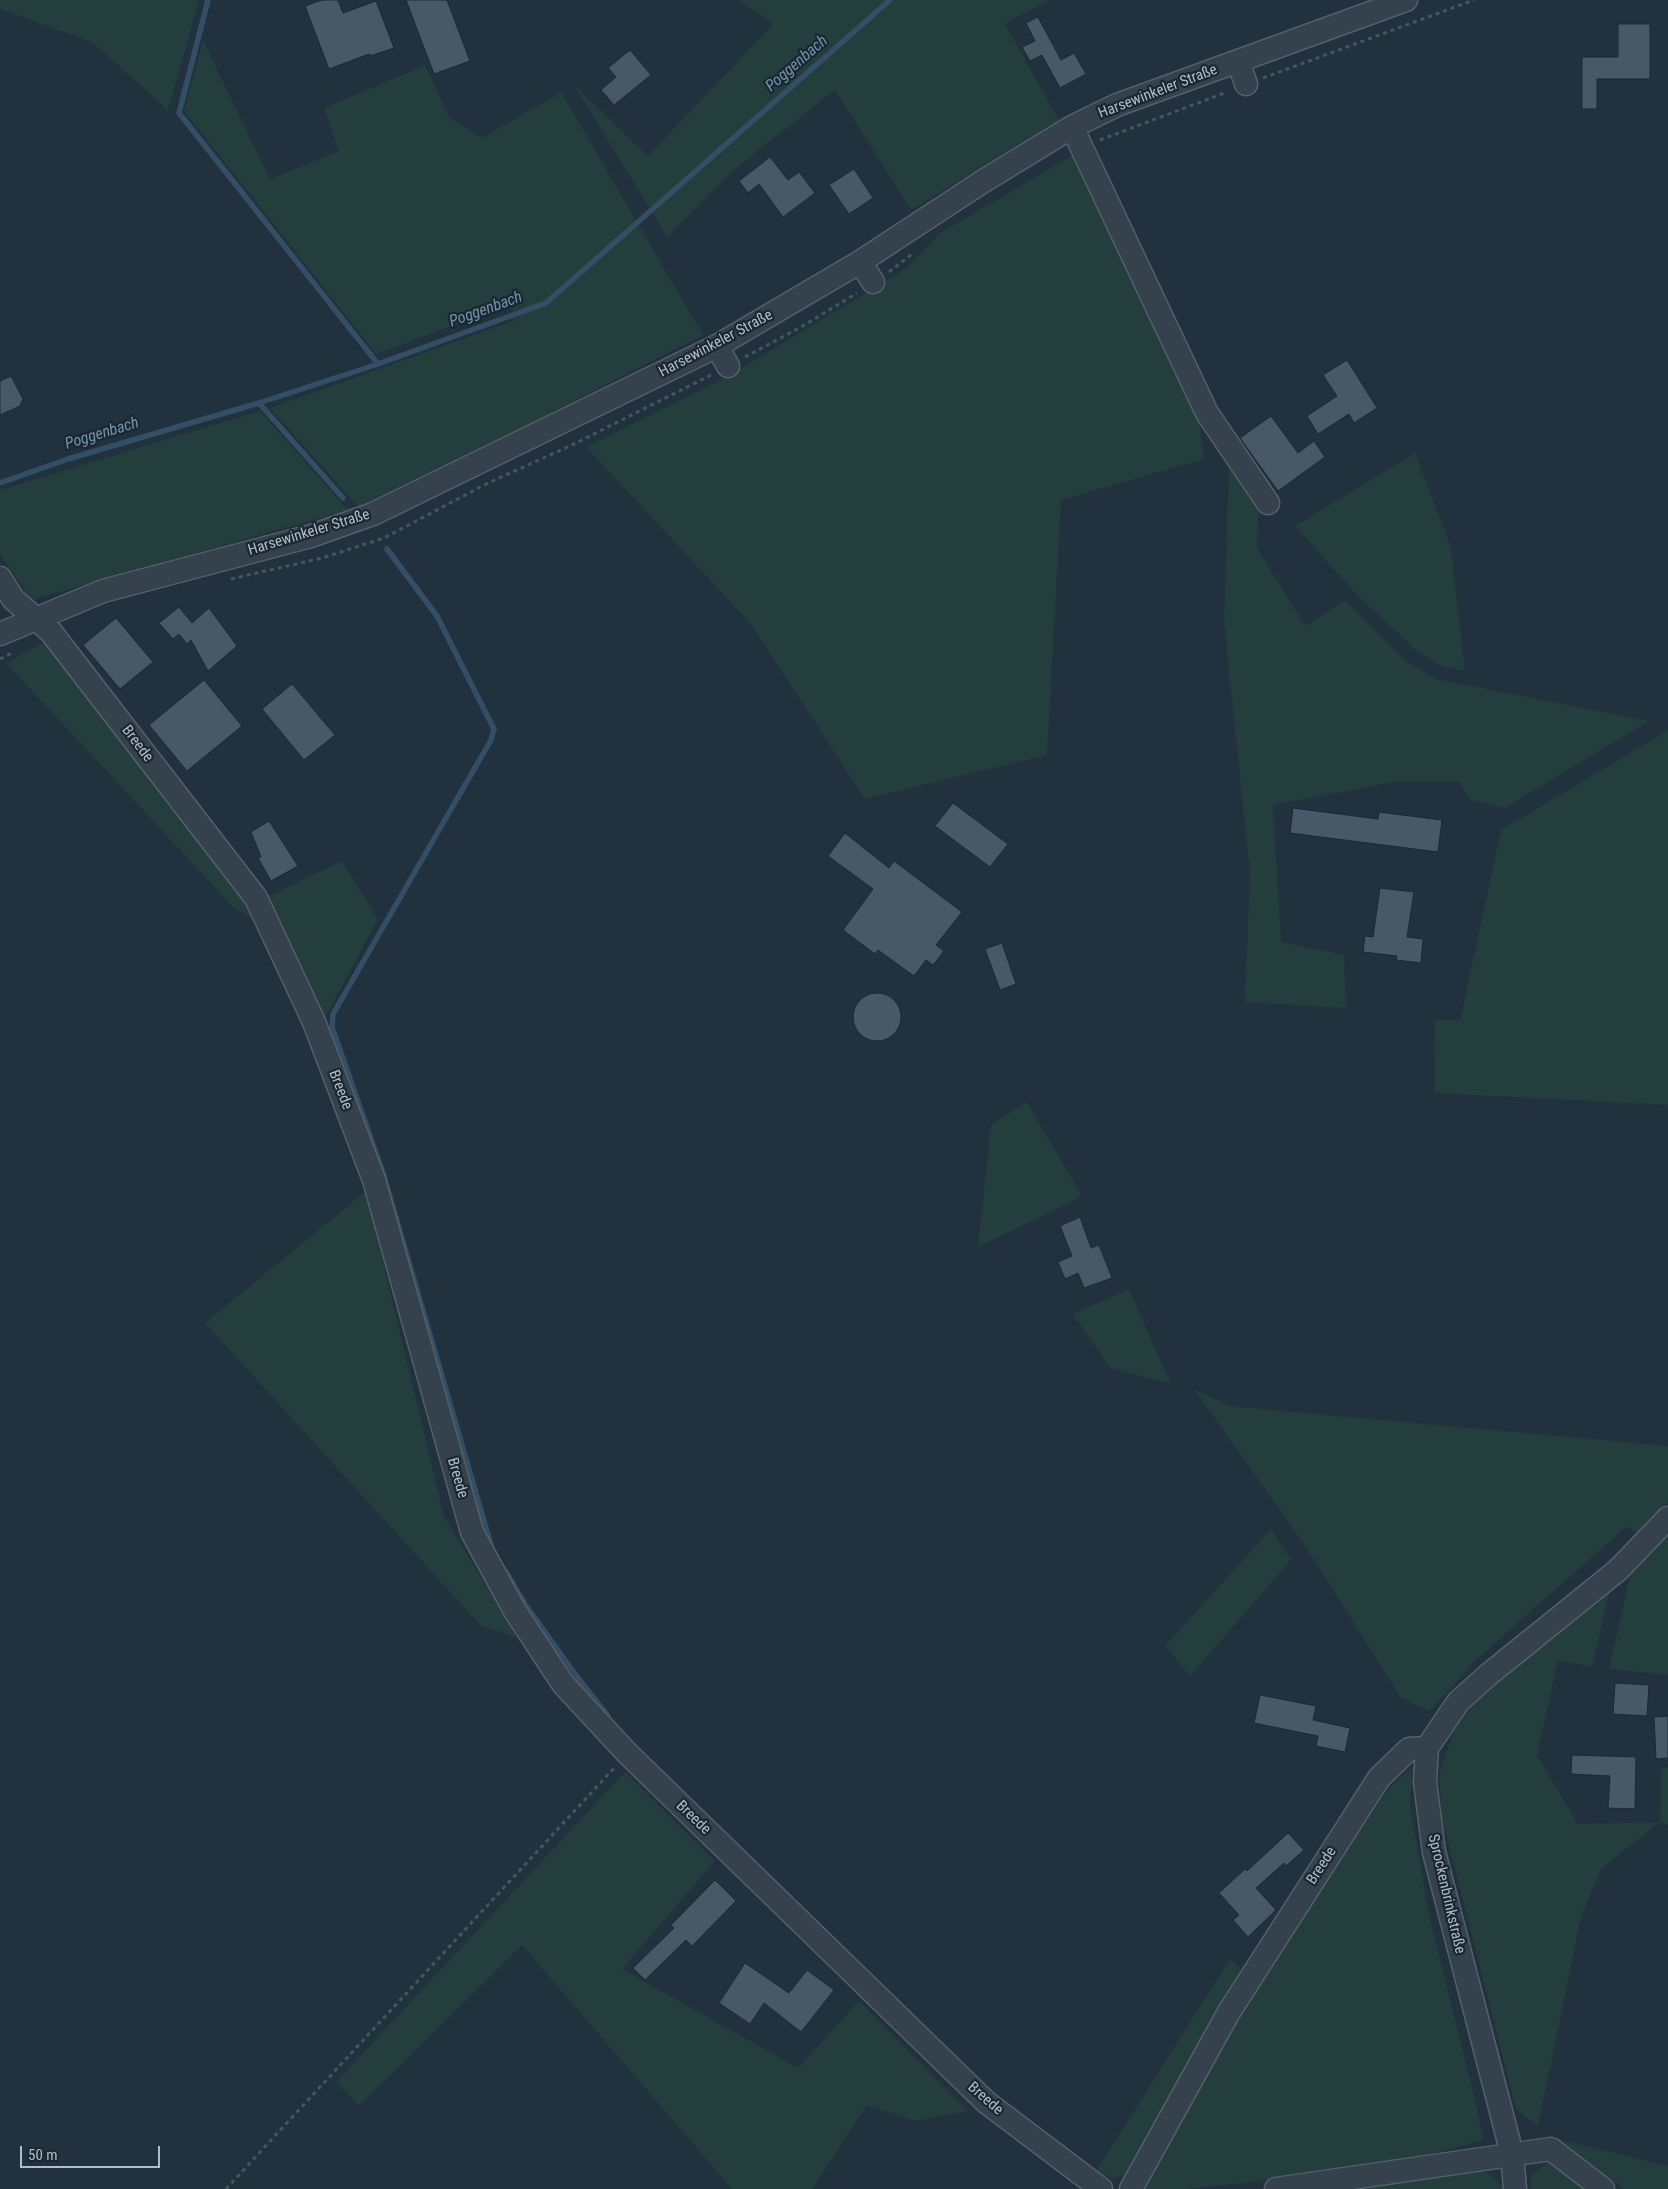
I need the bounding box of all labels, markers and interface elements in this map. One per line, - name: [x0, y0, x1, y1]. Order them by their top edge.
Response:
- water label: Poggenbach: [762, 32, 832, 96]
- street label: Harsewinkeler Straße: [1096, 61, 1220, 123]
- water label: Poggenbach: [447, 288, 525, 332]
- street label: Harsewinkeler Straße: [656, 306, 776, 382]
- water label: Poggenbach: [63, 414, 141, 454]
- street label: Harsewinkeler Straße: [246, 506, 372, 560]
- street label: Breede: [117, 722, 157, 766]
- street label: Breede: [324, 1068, 356, 1112]
- street label: Breede: [443, 1456, 471, 1500]
- street label: Breede: [672, 1797, 714, 1839]
- street label: Sprockenbrinkstraße: [1424, 1833, 1468, 1955]
- street label: Breede: [1303, 1844, 1341, 1888]
- street label: Breede: [964, 2079, 1006, 2119]
- scale bar: [22, 2136, 162, 2168]
- text: 50 m: [28, 2146, 58, 2164]

